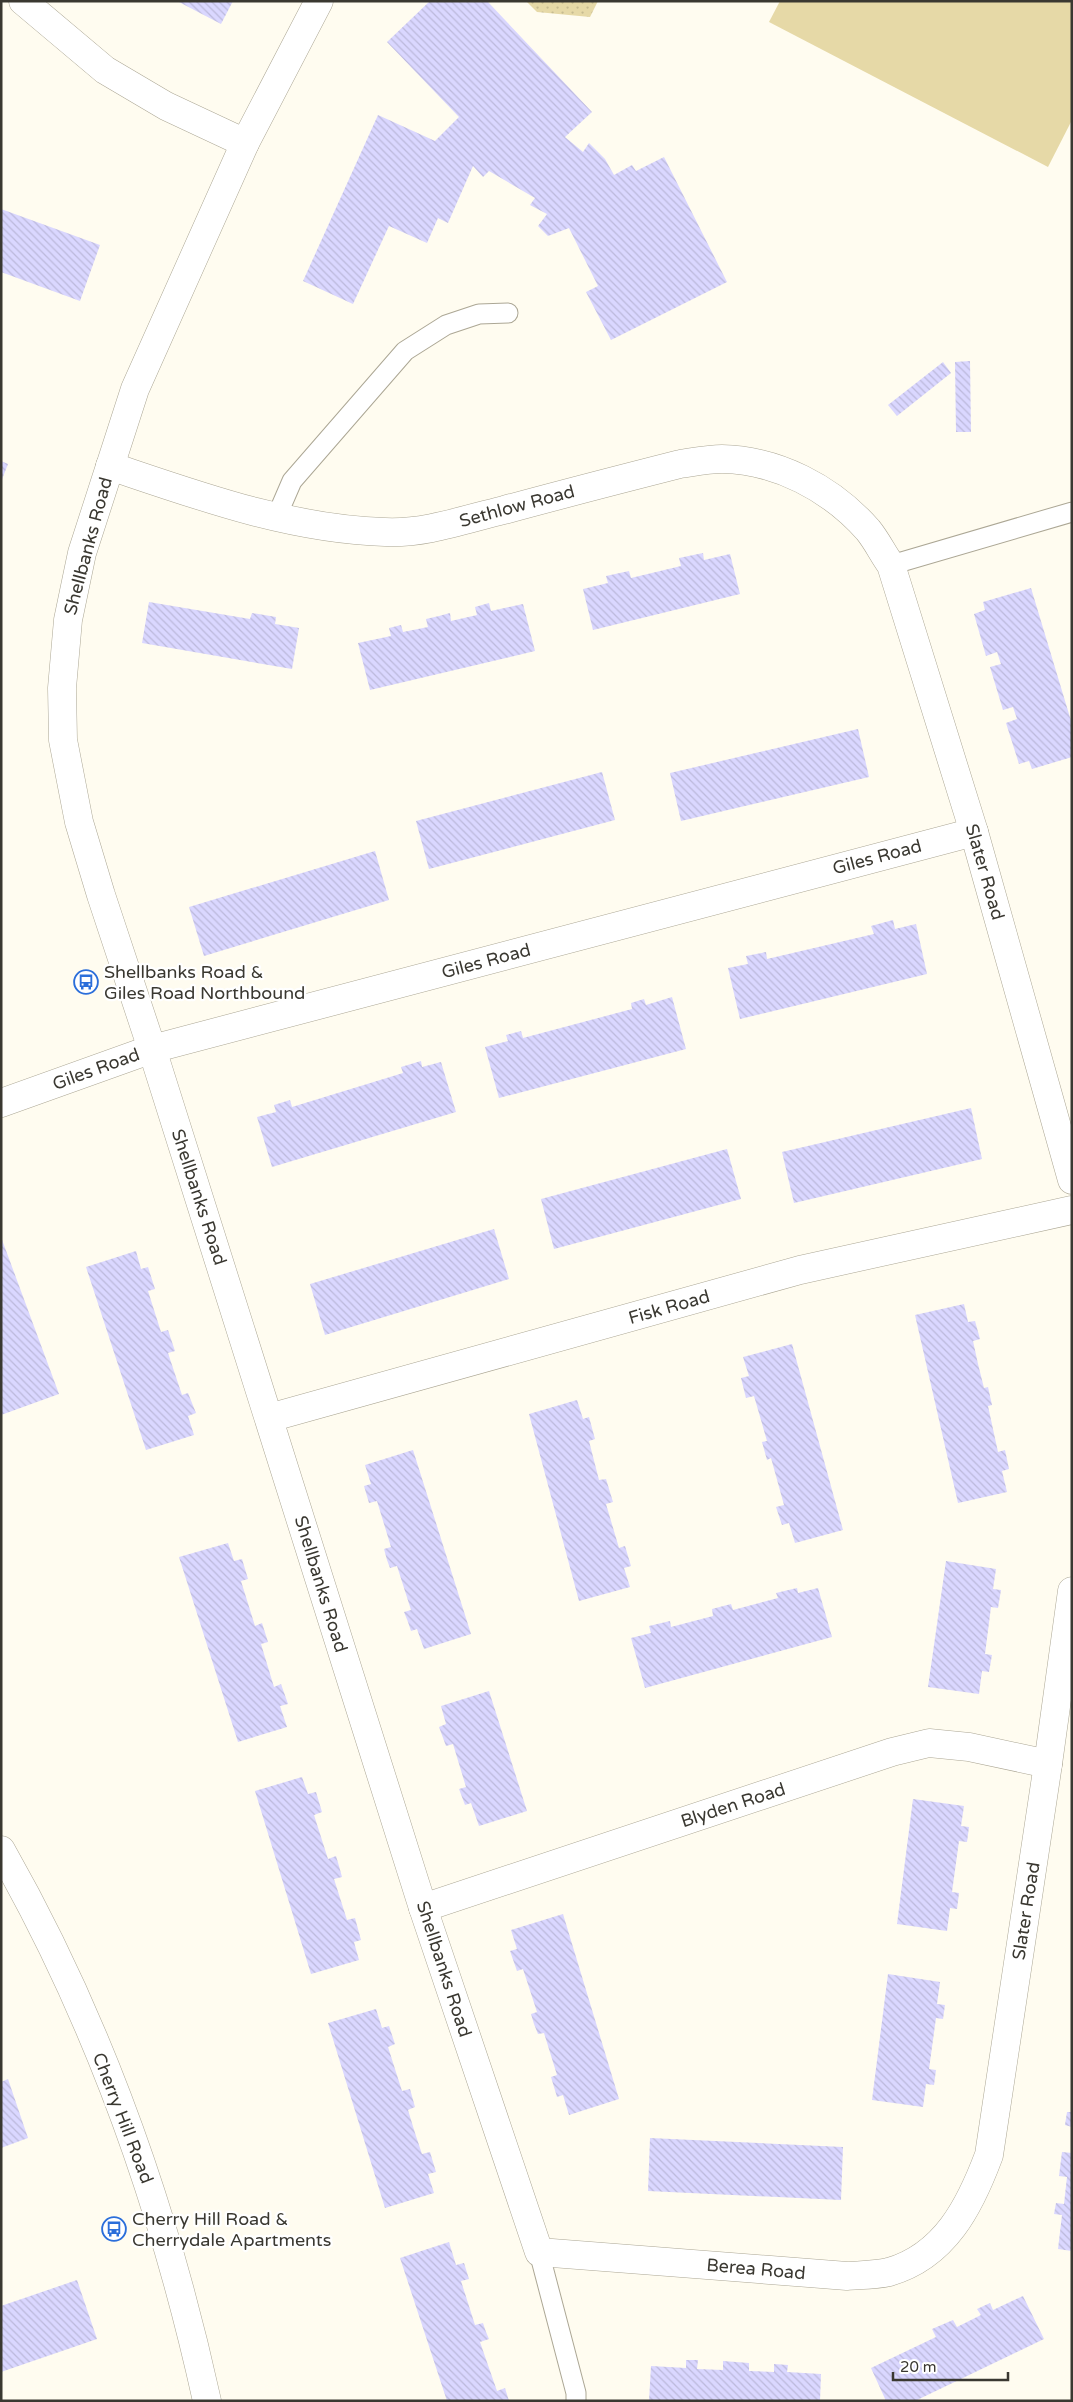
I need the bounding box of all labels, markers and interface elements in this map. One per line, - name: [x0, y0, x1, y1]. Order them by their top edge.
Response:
- street label: Shellbanks Road: [59, 475, 117, 617]
- street label: Sethlow Road: [457, 480, 577, 532]
- street label: Slater Road: [961, 821, 1009, 923]
- street label: Giles Road: [830, 835, 924, 879]
- street label: Giles Road: [439, 939, 533, 983]
- place label: Shellbanks Road & Giles Road Northbound: [104, 961, 305, 1004]
- bus stop icon: Shellbanks Road & Giles Road Northbound: [73, 969, 99, 995]
- street label: Giles Road: [49, 1043, 143, 1095]
- street label: Shellbanks Road: [167, 1126, 231, 1268]
- street label: Fisk Road: [626, 1285, 712, 1329]
- street label: Shellbanks Road: [290, 1513, 352, 1655]
- street label: Blyden Road: [678, 1778, 788, 1832]
- street label: Slater Road: [1007, 1860, 1045, 1962]
- street label: Shellbanks Road: [412, 1898, 476, 2040]
- street label: Cherry Hill Road: [88, 2049, 158, 2187]
- place label: Cherry Hill Road & Cherrydale Apartments: [132, 2208, 331, 2251]
- bus stop icon: Cherry Hill Road & Cherrydale Apartments: [101, 2216, 127, 2242]
- street label: Berea Road: [706, 2254, 806, 2284]
- scale bar: [893, 2350, 1008, 2382]
- text: 20 m: [900, 2358, 937, 2376]

